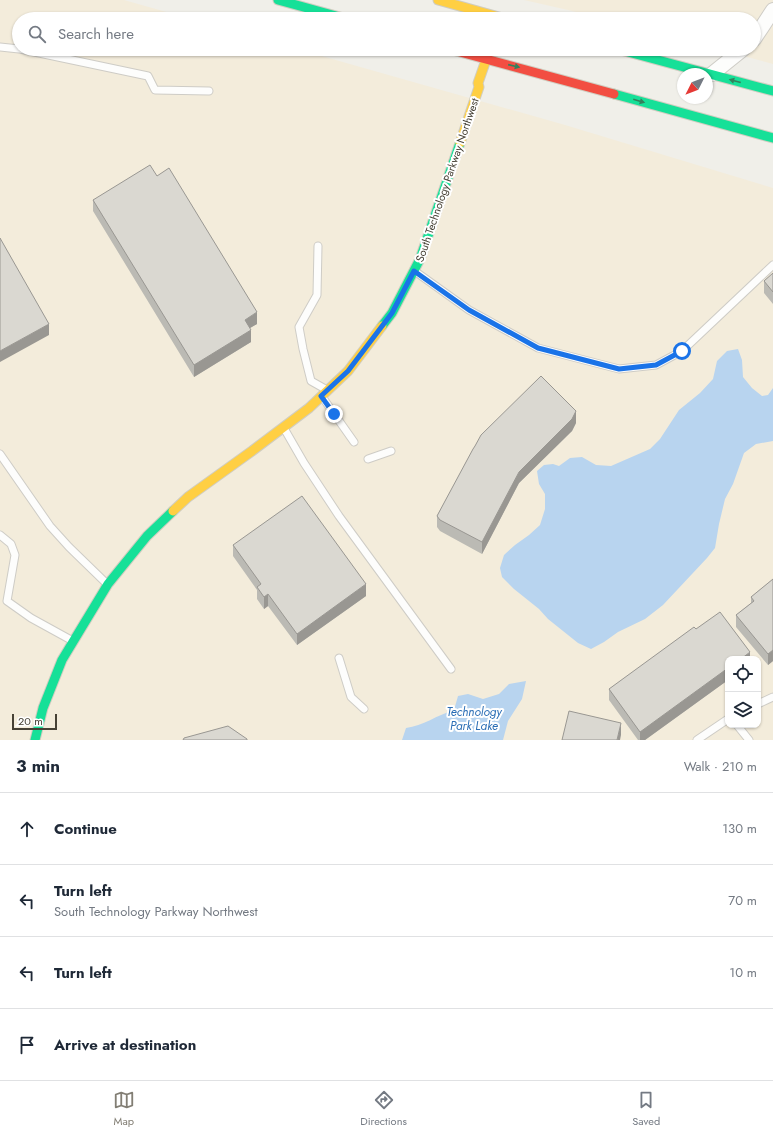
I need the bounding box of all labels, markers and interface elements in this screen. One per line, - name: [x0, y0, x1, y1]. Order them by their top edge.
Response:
- search box: [12, 12, 761, 56]
- icon: search: [26, 23, 48, 45]
- text: Search here: [58, 23, 134, 45]
- one-way arrow: [507, 64, 520, 70]
- north arrow: [677, 68, 713, 104]
- one-way arrow: [729, 78, 741, 84]
- street label: South Technology Parkway Northwest: [411, 96, 483, 264]
- one-way arrow: [633, 98, 645, 104]
- route start: [673, 342, 691, 360]
- route end: [325, 405, 343, 423]
- map controls: [725, 656, 761, 728]
- button: locate: [725, 656, 761, 692]
- button: layers: [725, 692, 761, 728]
- water label: Technology Park Lake: [446, 703, 502, 735]
- scale bar: [12, 712, 57, 731]
- text: 20 m: [18, 713, 43, 729]
- text: 3 min: [16, 754, 60, 778]
- text: Walk · 210 m: [684, 757, 757, 776]
- icon: ahead: [16, 818, 38, 840]
- text: Continue: [54, 818, 117, 840]
- text: 130 m: [722, 819, 757, 838]
- text: Turn left: [54, 880, 112, 902]
- icon: left: [16, 890, 38, 912]
- text: 70 m: [728, 891, 757, 910]
- text: South Technology Parkway Northwest: [54, 902, 258, 921]
- icon: left: [16, 962, 38, 984]
- text: Turn left: [54, 962, 112, 984]
- text: 10 m: [729, 963, 757, 982]
- icon: arrive: [16, 1034, 38, 1056]
- text: Arrive at destination: [54, 1034, 196, 1056]
- tab: Map: [113, 1089, 135, 1129]
- tab: Directions: [360, 1089, 407, 1129]
- tab: Saved: [632, 1089, 660, 1129]

